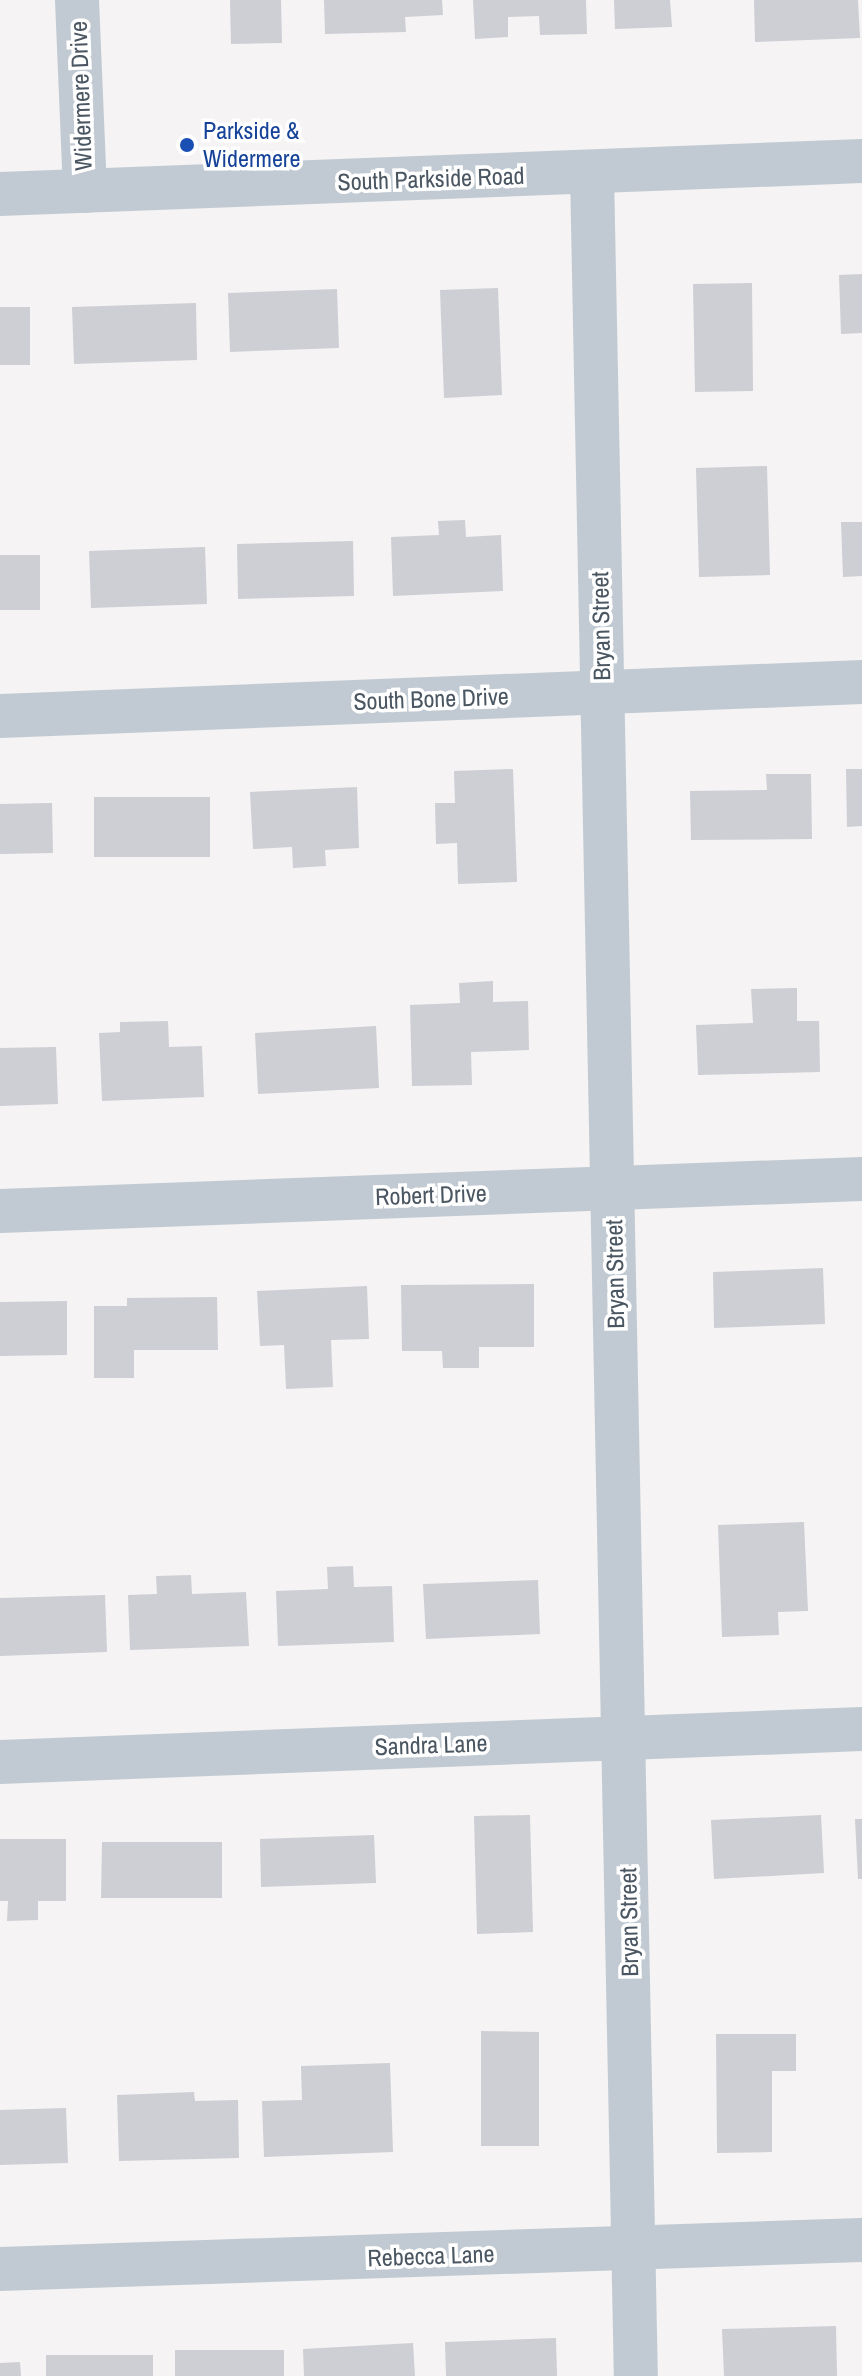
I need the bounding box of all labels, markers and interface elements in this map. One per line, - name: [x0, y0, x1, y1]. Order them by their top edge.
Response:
- street label: Widermere Drive: [64, 21, 98, 171]
- place label: Parkside & Widermere: [203, 117, 300, 173]
- marker: Parkside & Widermere: [178, 136, 196, 154]
- street label: South Parkside Road: [337, 161, 525, 197]
- street label: Bryan Street: [586, 571, 616, 681]
- street label: South Bone Drive: [353, 682, 509, 716]
- street label: Robert Drive: [375, 1179, 487, 1211]
- street label: Bryan Street: [600, 1219, 630, 1329]
- street label: Sandra Lane: [374, 1729, 488, 1761]
- street label: Bryan Street: [614, 1867, 644, 1977]
- street label: Rebecca Lane: [367, 2239, 495, 2273]

